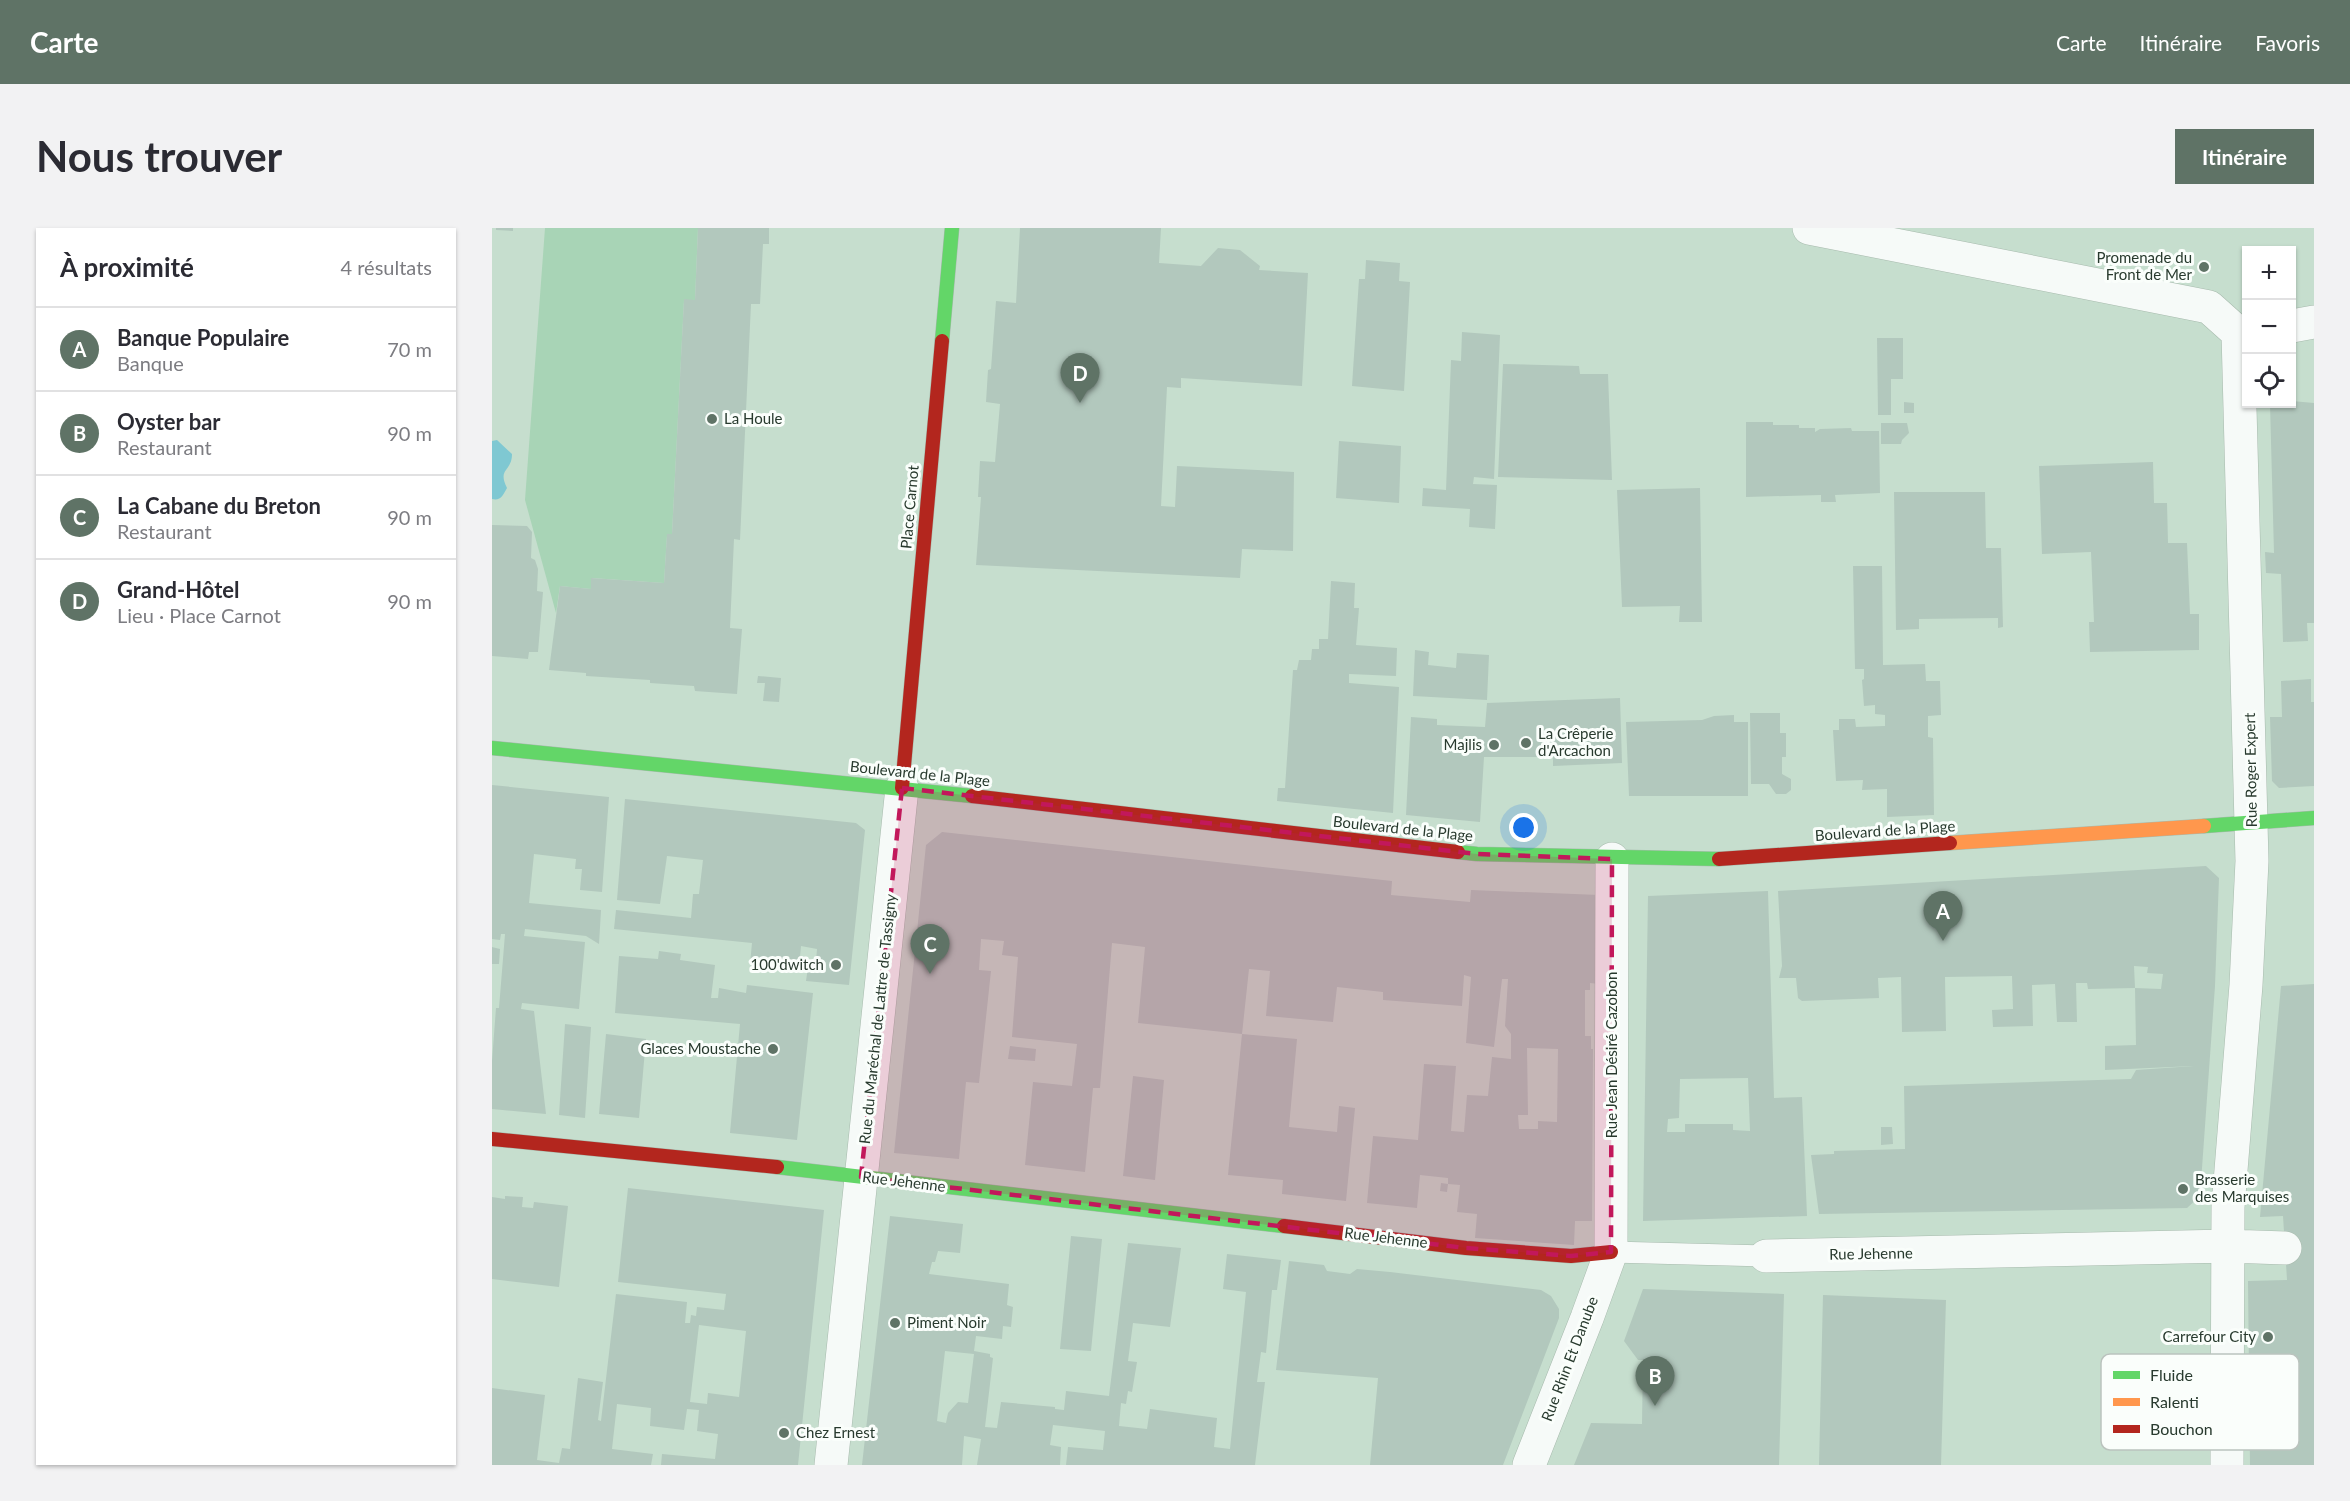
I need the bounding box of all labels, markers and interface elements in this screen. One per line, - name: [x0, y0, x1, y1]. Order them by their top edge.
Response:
- text: Carte: [30, 25, 98, 59]
- text: Carte: [2056, 30, 2107, 55]
- text: Itinéraire: [2140, 30, 2222, 55]
- text: Favoris: [2255, 30, 2320, 55]
- button: Itinéraire: [2175, 129, 2314, 184]
- text: Nous trouver: [36, 131, 282, 181]
- map controls: [2242, 246, 2296, 408]
- button: +: [2242, 246, 2296, 300]
- place label: Promenade du Front de Mer: [2096, 248, 2193, 283]
- text: À proximité: [60, 251, 194, 283]
- text: 4 résultats: [341, 255, 432, 279]
- marker: Promenade du Front de Mer: [2197, 260, 2211, 274]
- button: −: [2242, 300, 2296, 354]
- text: Banque Populaire: [117, 324, 289, 351]
- text: A: [73, 337, 86, 361]
- text: 70 m: [387, 337, 432, 361]
- text: Banque: [117, 351, 184, 375]
- pin: D: [1060, 354, 1100, 403]
- button: locate: [2242, 354, 2296, 408]
- text: Oyster bar: [117, 408, 221, 435]
- place label: La Houle: [724, 409, 783, 427]
- marker: La Houle: [705, 412, 719, 426]
- text: B: [73, 421, 86, 445]
- text: 90 m: [387, 421, 432, 445]
- text: Restaurant: [117, 435, 212, 459]
- street label: Place Carnot: [896, 464, 922, 549]
- text: La Cabane du Breton: [117, 492, 321, 519]
- text: C: [73, 505, 86, 529]
- text: 90 m: [387, 505, 432, 529]
- text: Restaurant: [117, 519, 212, 543]
- text: Grand-Hôtel: [117, 576, 239, 603]
- text: D: [72, 589, 87, 613]
- text: 90 m: [387, 589, 432, 613]
- text: Lieu · Place Carnot: [117, 603, 281, 627]
- street label: Rue Roger Expert: [2240, 712, 2260, 827]
- place label: La Crêperie d'Arcachon: [1538, 724, 1613, 759]
- place label: Majlis: [1444, 735, 1482, 753]
- marker: La Crêperie d'Arcachon: [1519, 736, 1533, 750]
- marker: Majlis: [1487, 738, 1501, 752]
- street label: Boulevard de la Plage: [849, 757, 991, 789]
- street label: Boulevard de la Plage: [1332, 812, 1474, 844]
- your location: [1509, 813, 1538, 842]
- street label: Boulevard de la Plage: [1814, 816, 1956, 844]
- pin: A: [1924, 892, 1962, 941]
- street label: Rue du Maréchal de Lattre de Tassigny: [855, 893, 899, 1145]
- pin: C: [910, 924, 950, 974]
- place label: 100'dwitch: [751, 955, 824, 973]
- marker: 100'dwitch: [829, 958, 843, 972]
- street label: Rue Jean Désiré Cazobon: [1602, 972, 1620, 1138]
- place label: Glaces Moustache: [640, 1039, 761, 1057]
- marker: Glaces Moustache: [766, 1042, 780, 1056]
- street label: Rue Jehenne: [861, 1167, 947, 1195]
- place label: Brasserie des Marquises: [2195, 1170, 2289, 1205]
- marker: Brasserie des Marquises: [2176, 1182, 2190, 1196]
- street label: Rue Jehenne: [1343, 1223, 1429, 1251]
- street label: Rue Jehenne: [1829, 1243, 1913, 1263]
- street label: Rue Rhin Et Danube: [1537, 1294, 1601, 1423]
- place label: Piment Noir: [907, 1313, 987, 1331]
- marker: Piment Noir: [888, 1316, 902, 1330]
- place label: Carrefour City: [2162, 1327, 2256, 1345]
- marker: Carrefour City: [2261, 1330, 2275, 1344]
- legend: [2101, 1354, 2299, 1450]
- pin: B: [1636, 1356, 1674, 1406]
- text: Fluide: [2150, 1365, 2193, 1384]
- text: Ralenti: [2150, 1392, 2199, 1411]
- text: Bouchon: [2150, 1419, 2213, 1438]
- place label: Chez Ernest: [796, 1423, 876, 1441]
- marker: Chez Ernest: [777, 1426, 791, 1440]

